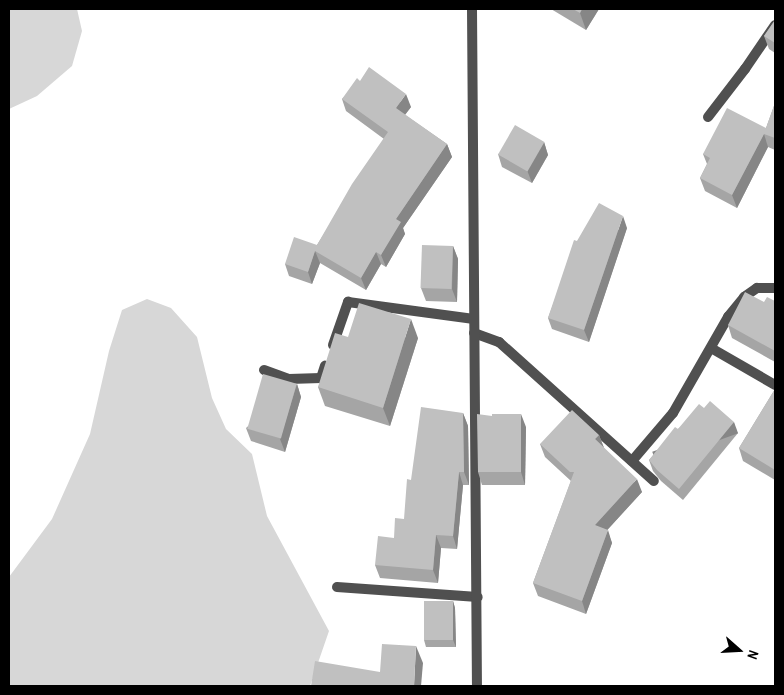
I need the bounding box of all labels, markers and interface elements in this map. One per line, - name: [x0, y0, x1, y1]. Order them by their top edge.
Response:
- north arrow: [714, 625, 764, 675]
- text: N: [743, 648, 763, 662]

